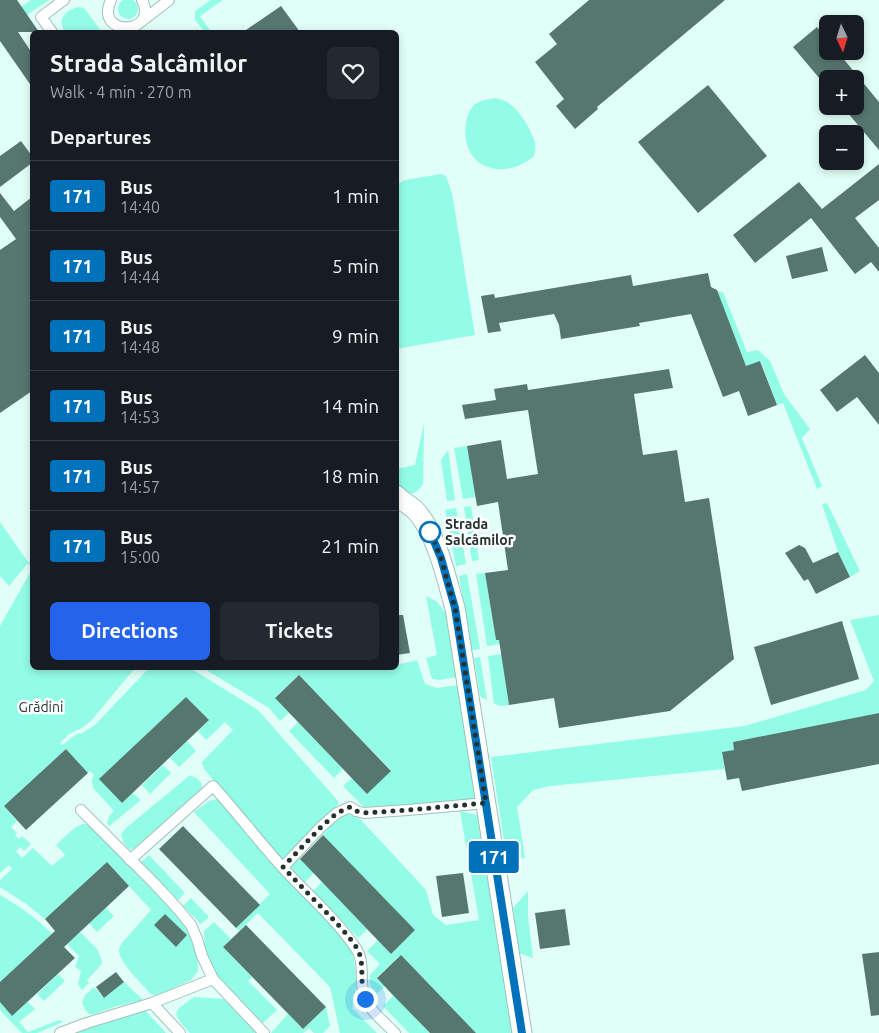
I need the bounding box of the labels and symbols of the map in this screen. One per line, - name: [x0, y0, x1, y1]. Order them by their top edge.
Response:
- north arrow: [819, 15, 864, 60]
- place label: Strada Salcâmilor: [445, 516, 514, 548]
- marker: Strada Salcâmilor: [419, 521, 441, 543]
- park label: Grădini: [19, 699, 63, 715]
- line badge: 171: [465, 841, 523, 873]
- your location: [353, 987, 378, 1012]

